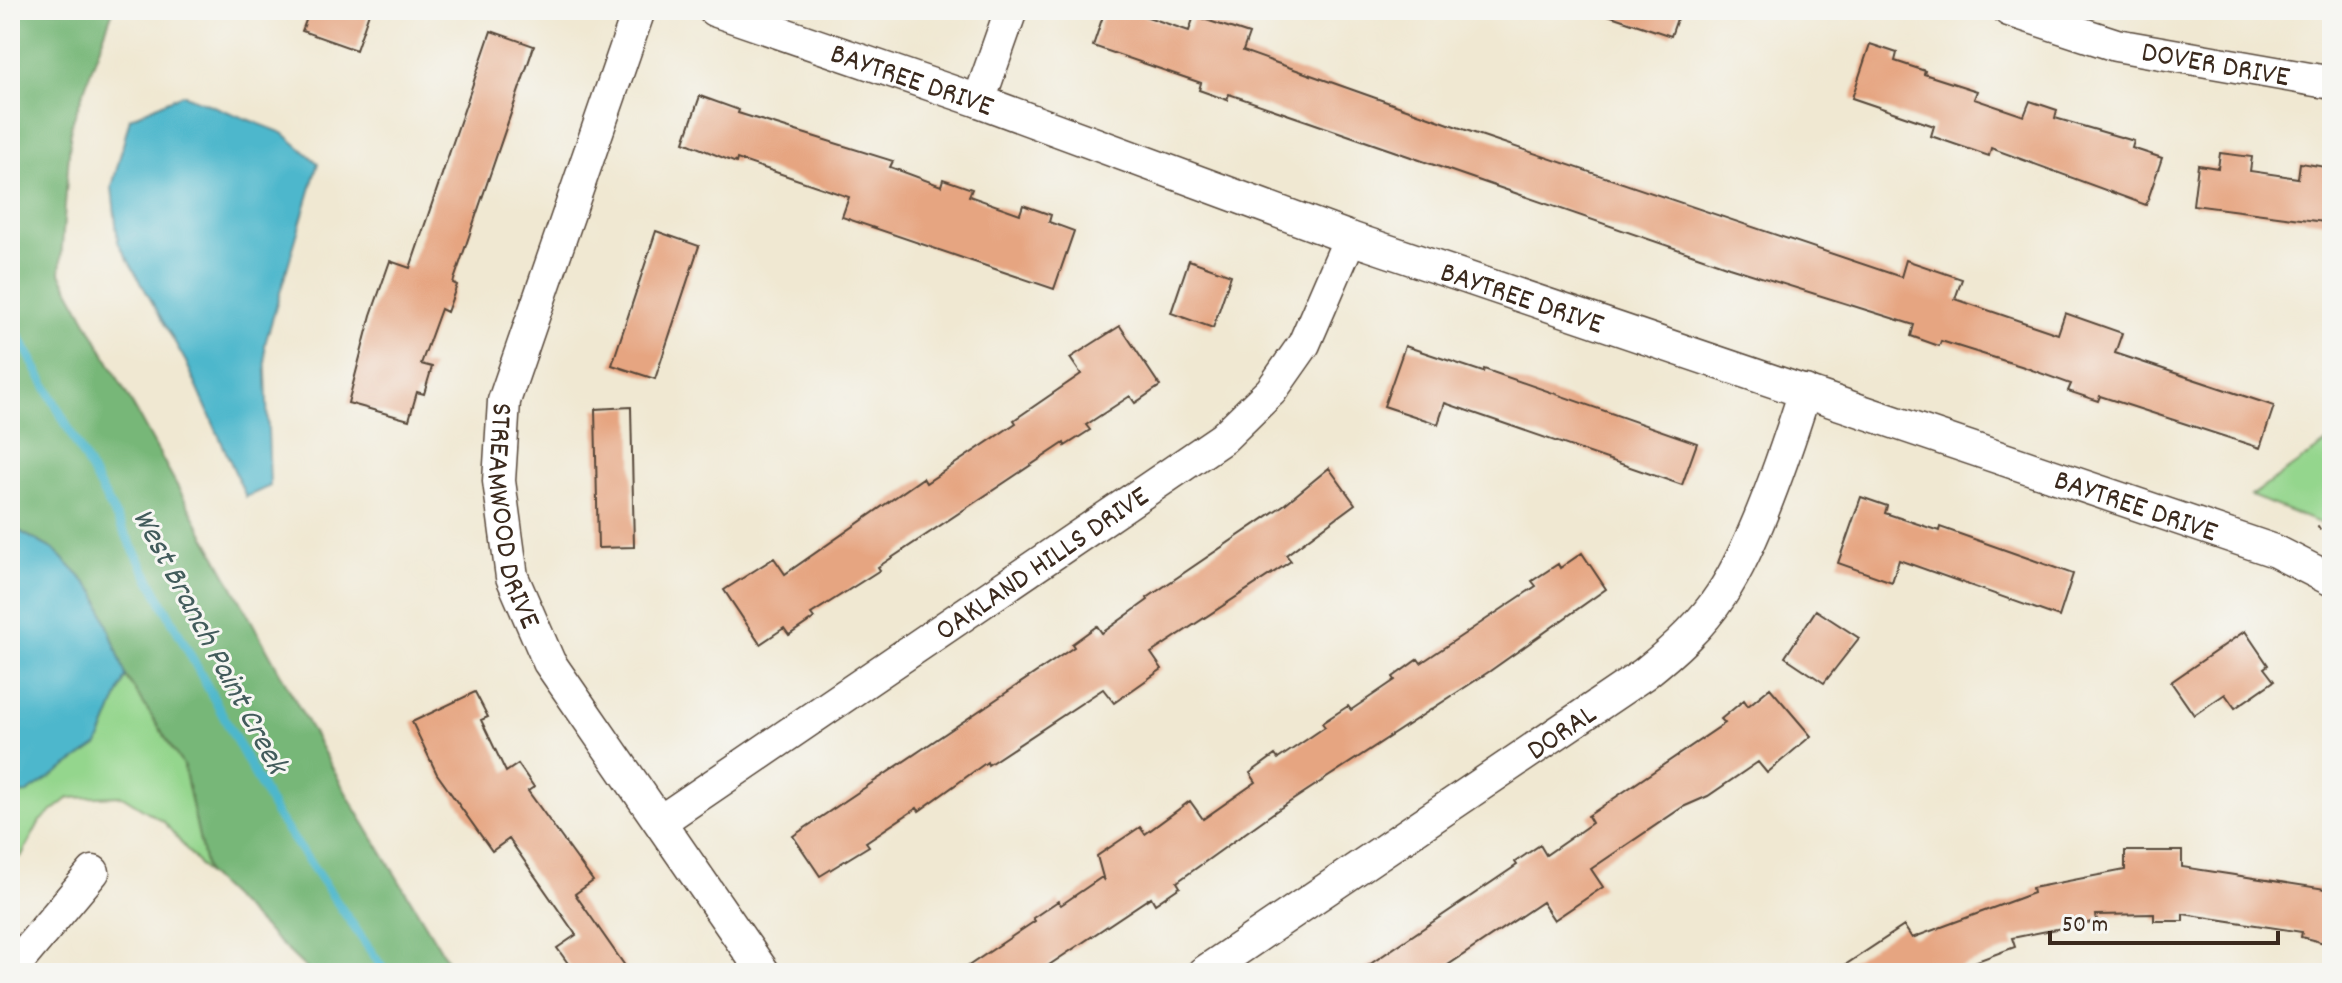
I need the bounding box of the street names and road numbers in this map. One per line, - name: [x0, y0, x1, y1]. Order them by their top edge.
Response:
- street label: DOVER DRIVE: [2138, 33, 2293, 101]
- street label: BAYTREE DRIVE: [824, 35, 999, 131]
- street label: BAYTREE DRIVE: [1434, 253, 1609, 348]
- street label: STREAMWOOD DRIVE: [472, 401, 549, 637]
- street label: BAYTREE DRIVE: [2048, 461, 2223, 556]
- street label: OAKLAND HILLS DRIVE: [928, 477, 1159, 654]
- street label: DORAL: [1520, 695, 1607, 773]

